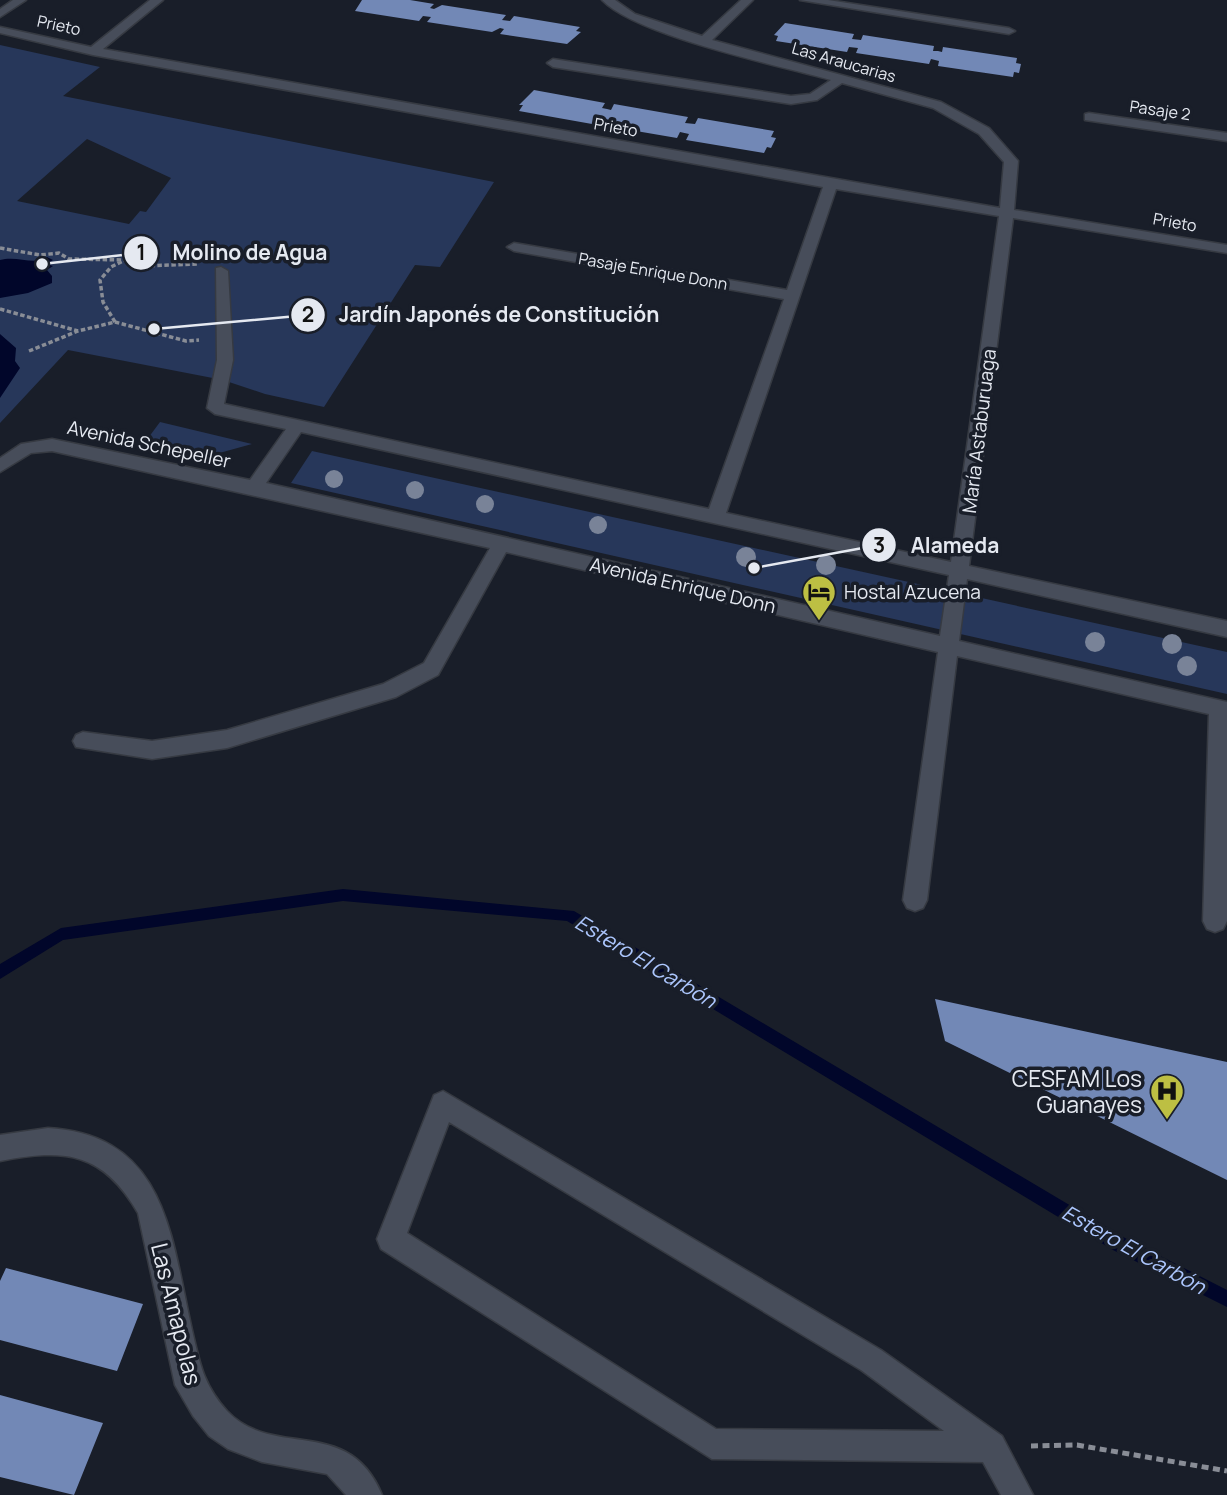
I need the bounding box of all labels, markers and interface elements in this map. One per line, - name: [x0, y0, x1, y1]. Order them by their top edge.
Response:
- street label: Prieto: [35, 10, 83, 40]
- street label: Las Araucarias: [789, 37, 899, 87]
- street label: Pasaje 2: [1128, 95, 1192, 125]
- street label: Prieto: [592, 112, 640, 142]
- street label: Prieto: [1151, 207, 1199, 237]
- callout: Molino de Agua: [124, 232, 342, 274]
- text: 1: [136, 238, 146, 266]
- text: Molino de Agua: [173, 238, 327, 266]
- street label: Pasaje Enrique Donn: [577, 247, 729, 295]
- callout: Jardín Japonés de Constitución: [290, 294, 674, 336]
- text: 2: [302, 300, 314, 328]
- text: Jardín Japonés de Constitución: [339, 300, 659, 328]
- street label: María Astaburuaga: [956, 347, 1002, 515]
- street label: Avenida Schepeller: [65, 414, 233, 474]
- callout: Alameda: [861, 524, 1013, 566]
- text: 3: [873, 531, 885, 559]
- text: Alameda: [911, 531, 999, 559]
- street label: Avenida Enrique Donn: [587, 551, 779, 619]
- hotel icon: Hostal Azucena: [800, 573, 838, 622]
- place label: Hostal Azucena: [844, 579, 981, 605]
- water label: Estero El Carbón: [570, 908, 723, 1015]
- place label: CESFAM Los Guanayes: [1012, 1062, 1142, 1120]
- hospital icon: CESFAM Los Guanayes: [1148, 1072, 1186, 1121]
- water label: Estero El Carbón: [1057, 1198, 1212, 1301]
- street label: Las Amapolas: [144, 1240, 210, 1388]

